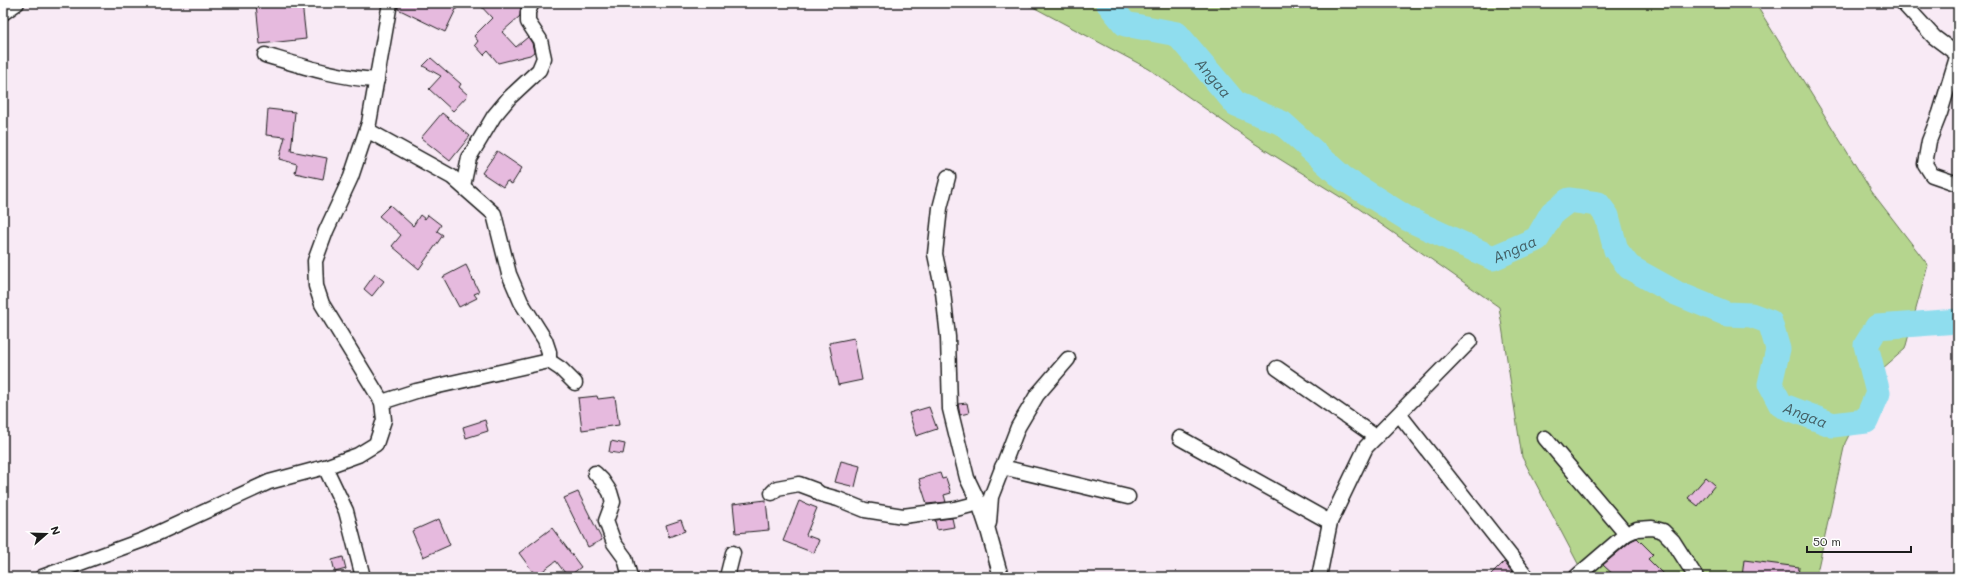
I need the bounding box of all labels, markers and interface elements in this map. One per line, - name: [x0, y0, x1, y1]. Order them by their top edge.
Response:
- water label: Angaa: [1191, 54, 1236, 102]
- water label: Angaa: [1489, 230, 1539, 267]
- water label: Angaa: [1780, 397, 1830, 432]
- north arrow: [26, 514, 66, 554]
- text: N: [47, 524, 64, 537]
- scale bar: [1807, 528, 1911, 554]
- text: 50 m: [1813, 533, 1841, 549]

